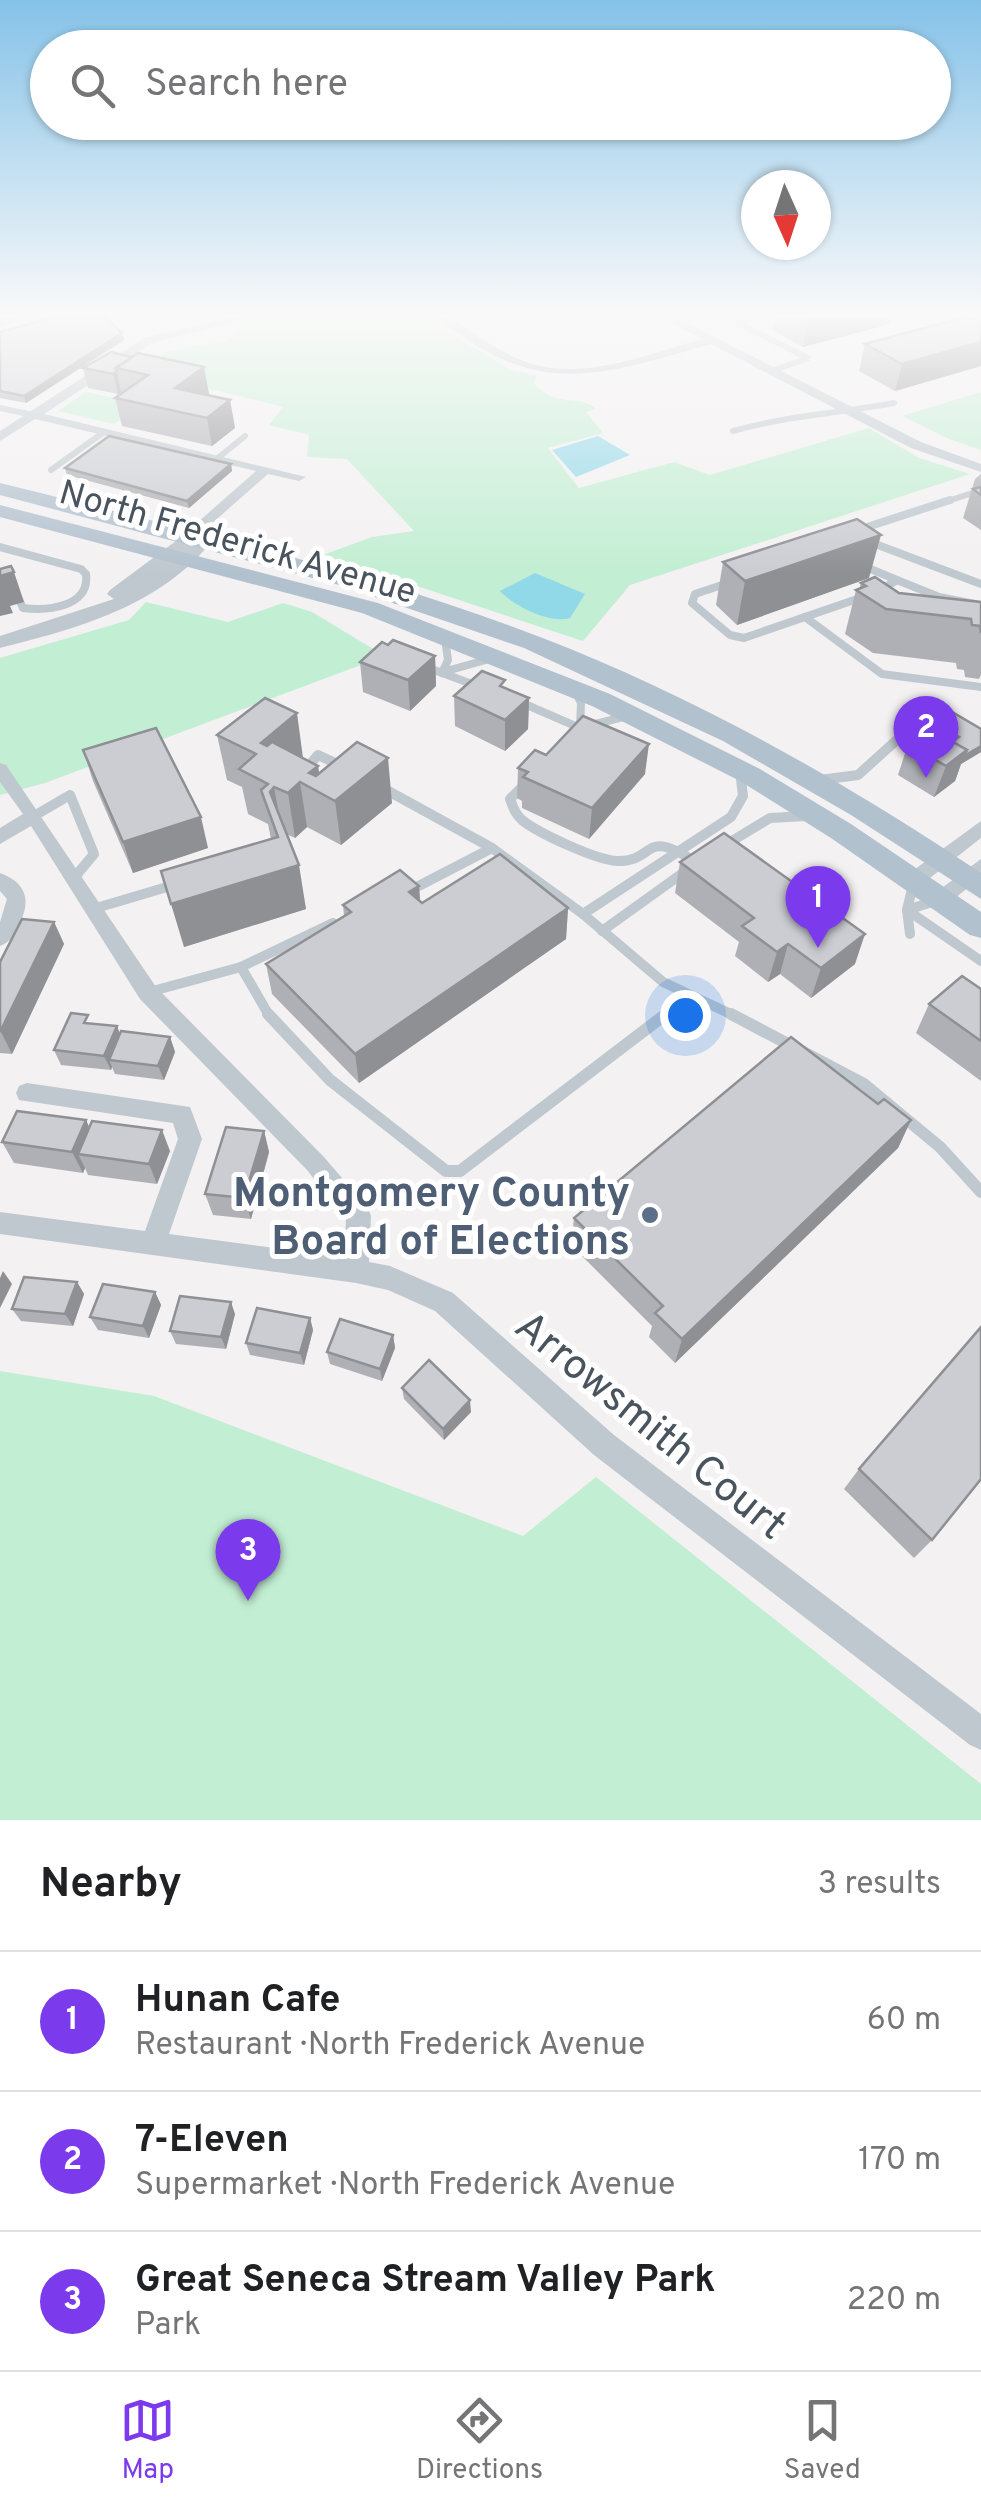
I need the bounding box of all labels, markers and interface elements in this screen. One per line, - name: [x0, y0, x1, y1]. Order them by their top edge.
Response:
- search box: [30, 30, 951, 140]
- icon: search: [65, 58, 120, 113]
- text: Search here: [145, 61, 348, 110]
- north arrow: [741, 170, 831, 260]
- street label: North Frederick Avenue: [54, 472, 421, 616]
- pin: 2: [894, 696, 958, 778]
- pin: 1: [786, 866, 850, 948]
- your location: [660, 990, 711, 1041]
- place label: Montgomery County Board of Elections: [233, 1169, 630, 1270]
- marker: Montgomery County Board of Elections: [639, 1204, 661, 1226]
- street label: Arrowsmith Court: [502, 1302, 796, 1553]
- pin: 3: [216, 1518, 280, 1601]
- text: Nearby: [40, 1859, 182, 1912]
- text: 3 results: [818, 1865, 941, 1905]
- text: Hunan Cafe: [135, 1977, 340, 2026]
- text: 1: [66, 2001, 79, 2041]
- text: 60 m: [867, 2001, 941, 2041]
- text: Restaurant · North Frederick Avenue: [135, 2026, 645, 2066]
- text: 7-Eleven: [135, 2117, 289, 2166]
- text: 2: [63, 2141, 82, 2181]
- text: 170 m: [858, 2141, 941, 2181]
- text: Supermarket · North Frederick Avenue: [135, 2166, 675, 2206]
- text: Great Seneca Stream Valley Park: [135, 2257, 716, 2306]
- text: 3: [63, 2281, 82, 2321]
- text: 220 m: [847, 2281, 941, 2321]
- text: Park: [135, 2306, 201, 2346]
- tab: Map: [120, 2393, 175, 2489]
- tab: Directions: [416, 2393, 543, 2489]
- tab: Saved: [784, 2393, 861, 2489]

